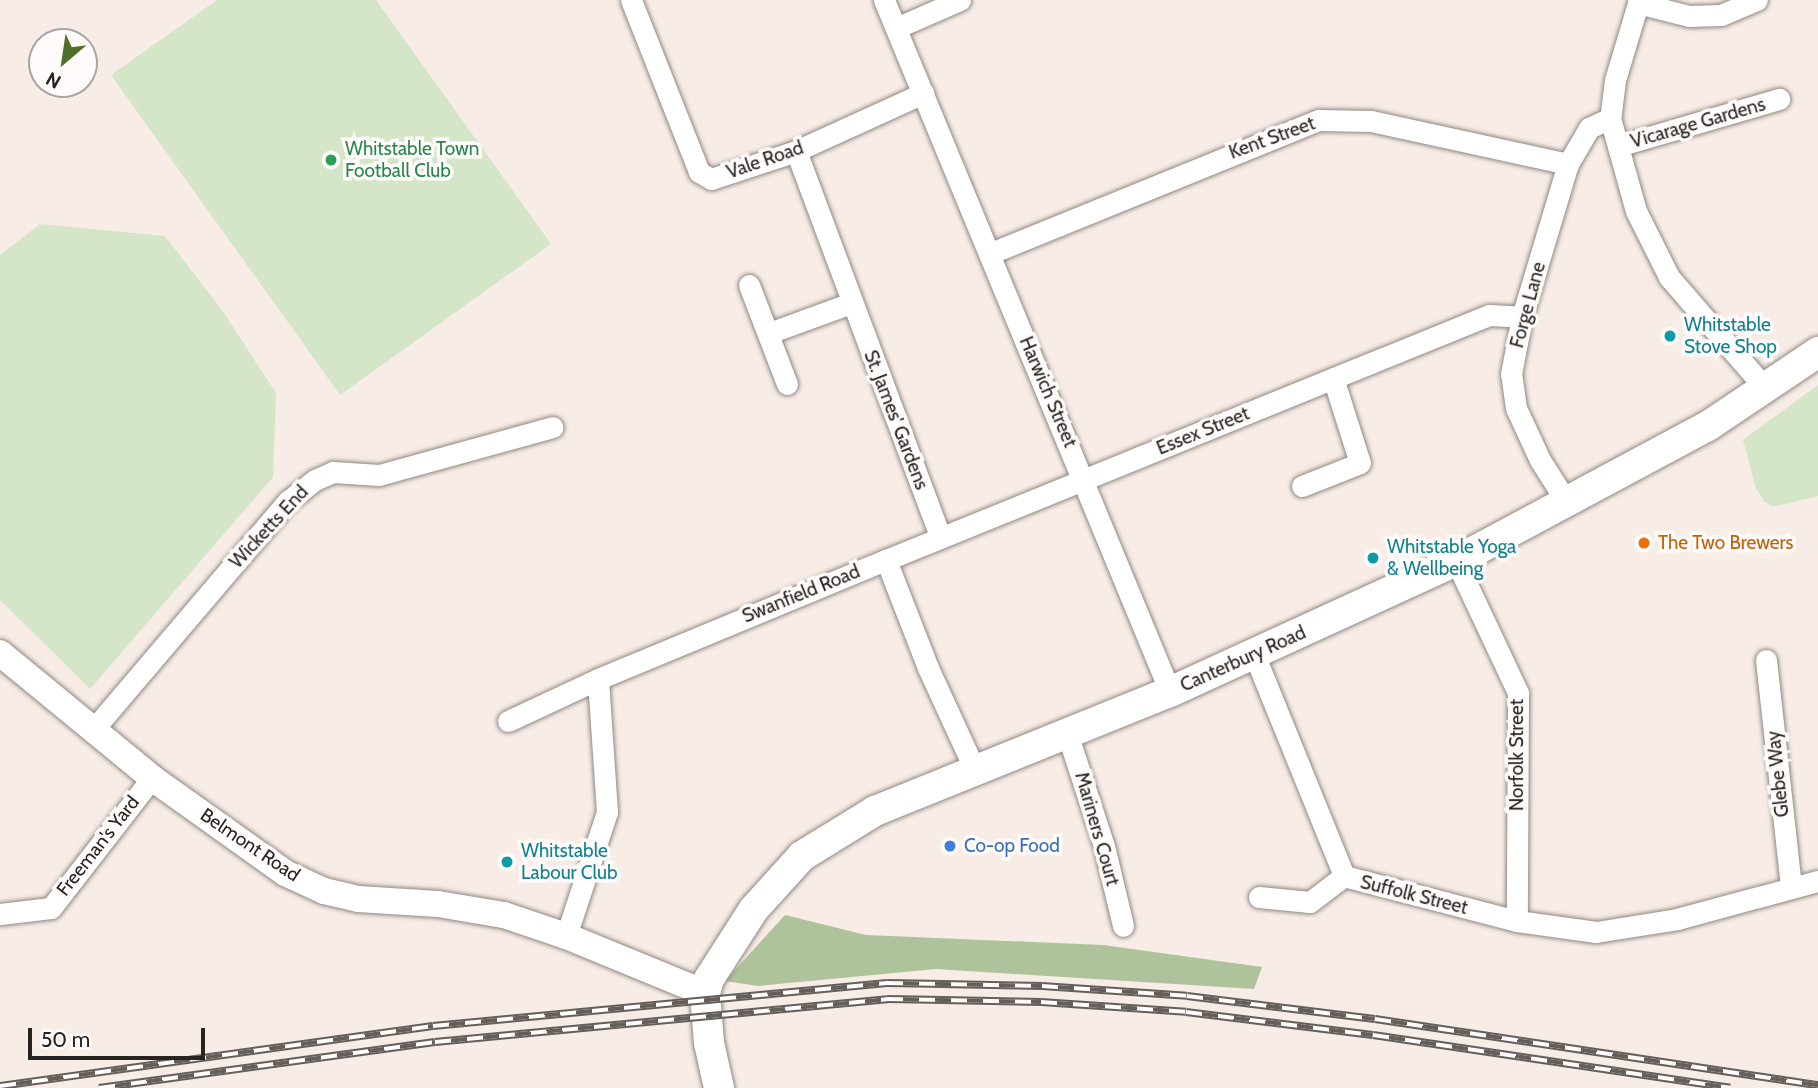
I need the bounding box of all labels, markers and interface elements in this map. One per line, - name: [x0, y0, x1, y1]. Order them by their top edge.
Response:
- north arrow: [28, 28, 98, 98]
- text: N: [42, 67, 65, 93]
- street label: Vicarage Gardens: [1628, 93, 1768, 153]
- street label: Kent Street: [1226, 112, 1318, 164]
- street label: Vale Road: [724, 136, 806, 184]
- place label: Whitstable Town Football Club: [345, 138, 479, 182]
- marker: Whitstable Town Football Club: [323, 152, 339, 168]
- street label: Forge Lane: [1506, 260, 1550, 350]
- place label: Whitstable Stove Shop: [1684, 314, 1777, 358]
- marker: Whitstable Stove Shop: [1662, 328, 1678, 344]
- street label: Harwich Street: [1014, 333, 1082, 451]
- street label: St. James' Gardens: [859, 347, 933, 493]
- street label: Essex Street: [1153, 402, 1253, 460]
- street label: Wicketts End: [225, 481, 313, 573]
- place label: The Two Brewers: [1658, 532, 1793, 554]
- marker: The Two Brewers: [1636, 535, 1652, 551]
- place label: Whitstable Yoga & Wellbeing: [1387, 536, 1516, 580]
- marker: Whitstable Yoga & Wellbeing: [1365, 550, 1381, 566]
- street label: Swanfield Road: [739, 560, 863, 628]
- street label: Canterbury Road: [1177, 621, 1309, 697]
- street label: Norfolk Street: [1506, 699, 1528, 811]
- street label: Glebe Way: [1762, 730, 1794, 818]
- street label: Mariners Court: [1070, 770, 1124, 888]
- street label: Freeman's Yard: [52, 792, 144, 900]
- street label: Belmont Road: [196, 803, 304, 887]
- place label: Co-op Food: [964, 835, 1060, 857]
- marker: Co-op Food: [942, 838, 958, 854]
- place label: Whitstable Labour Club: [521, 840, 618, 884]
- marker: Whitstable Labour Club: [499, 854, 515, 870]
- street label: Suffolk Street: [1358, 871, 1470, 919]
- scale bar: [32, 1014, 208, 1058]
- text: 50 m: [41, 1027, 90, 1052]

